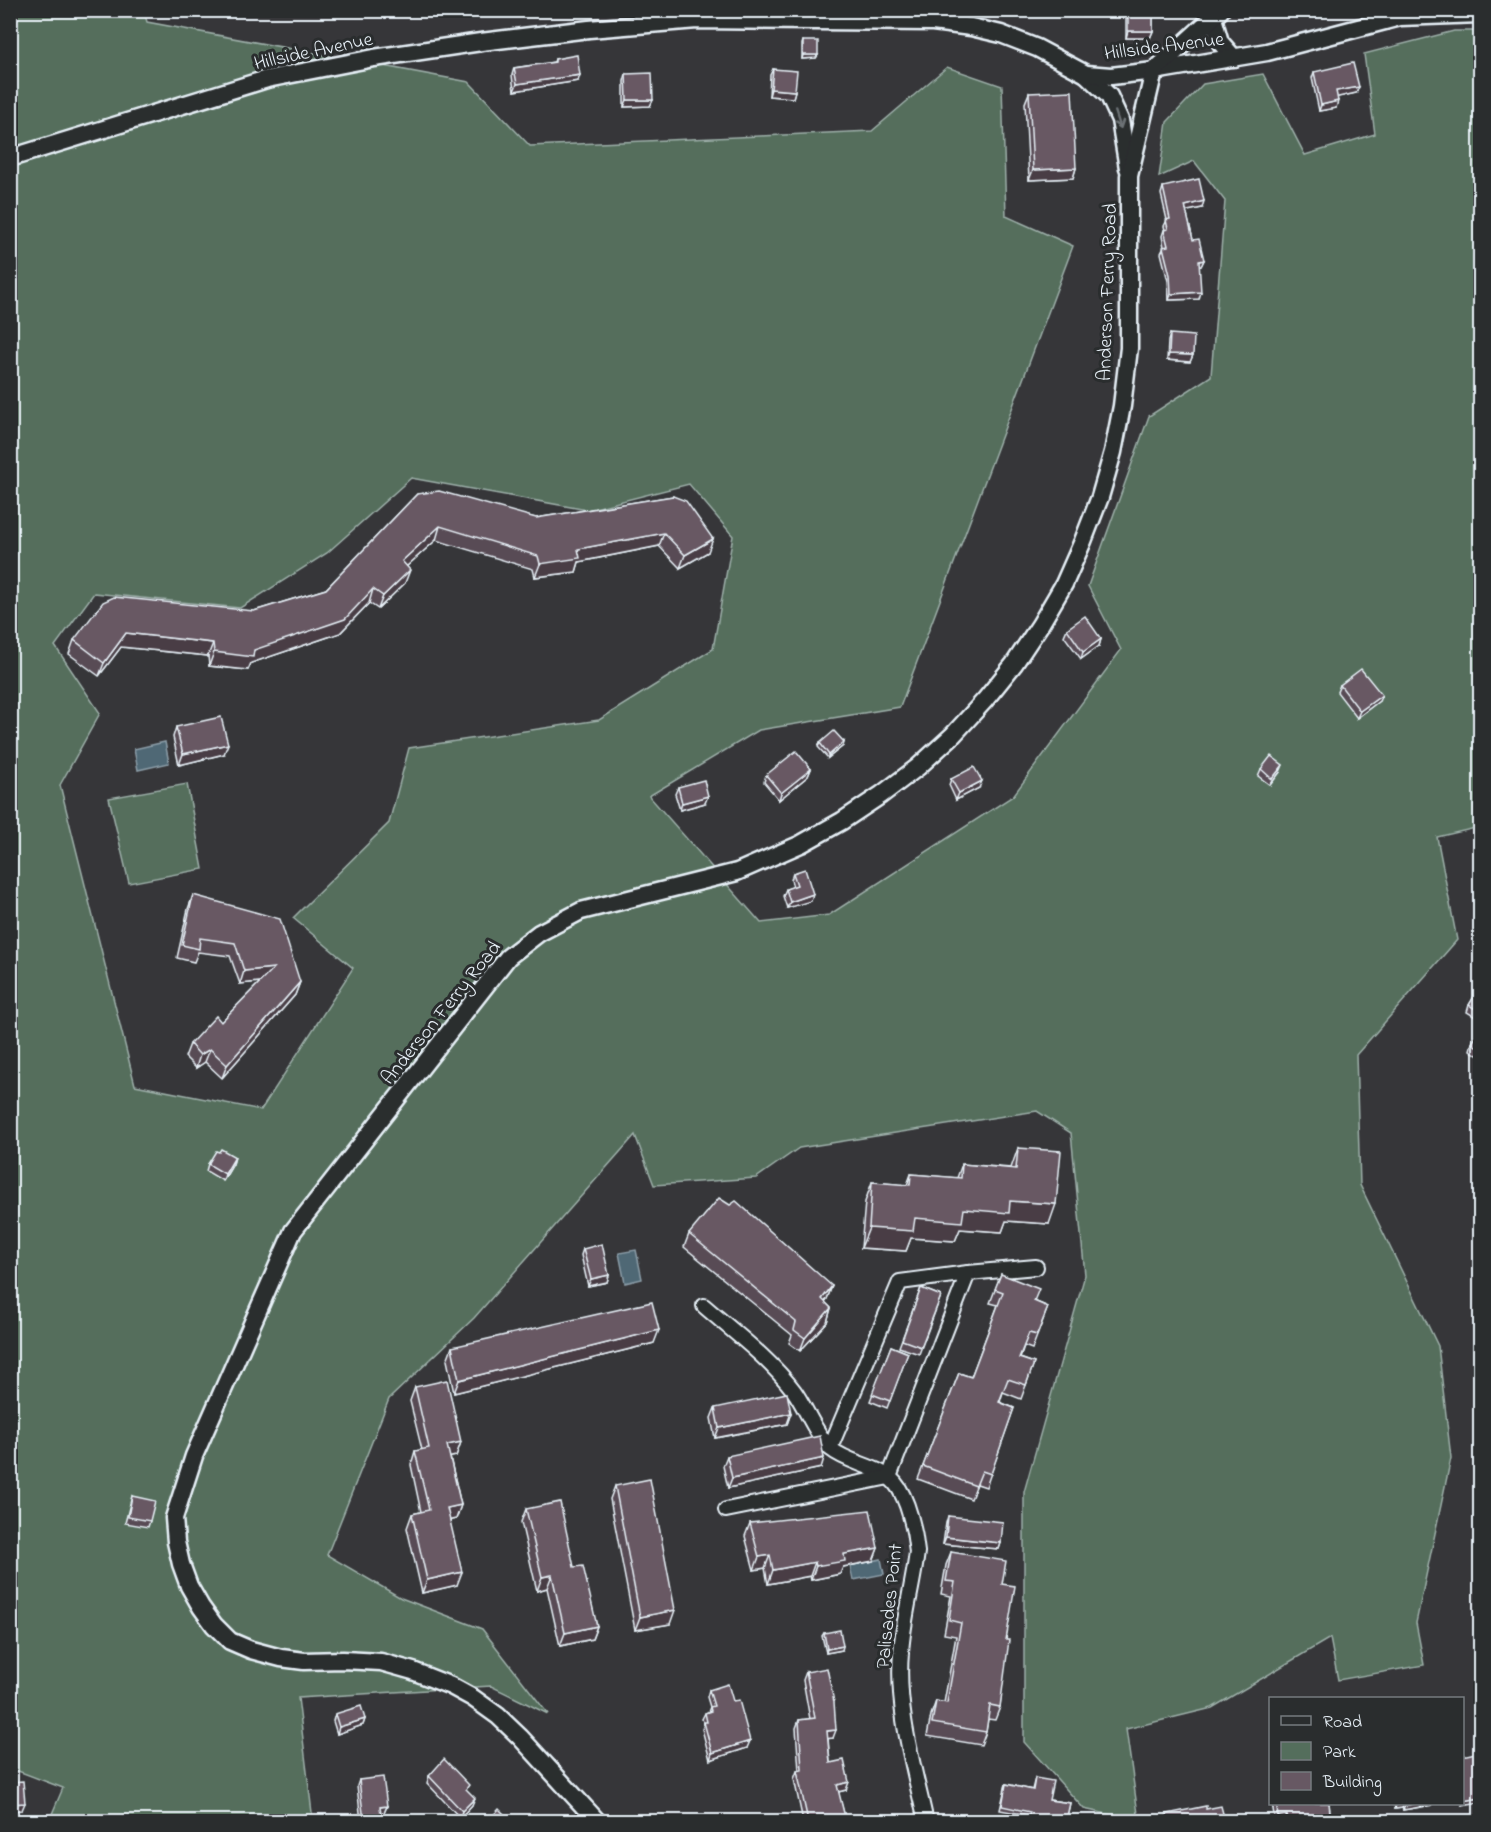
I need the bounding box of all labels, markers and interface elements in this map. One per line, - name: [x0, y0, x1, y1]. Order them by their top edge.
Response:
- street label: Hillside Avenue: [251, 26, 376, 79]
- street label: Hillside Avenue: [1103, 26, 1226, 69]
- one-way arrow: [1113, 110, 1124, 129]
- street label: Anderson Ferry Road: [1091, 203, 1126, 382]
- street label: Anderson Ferry Road: [375, 935, 509, 1092]
- street label: Palisades Point: [870, 1542, 911, 1670]
- legend: [1269, 1697, 1464, 1805]
- text: Road: [1323, 1710, 1362, 1736]
- text: Park: [1323, 1740, 1356, 1766]
- text: Building: [1322, 1770, 1382, 1797]

